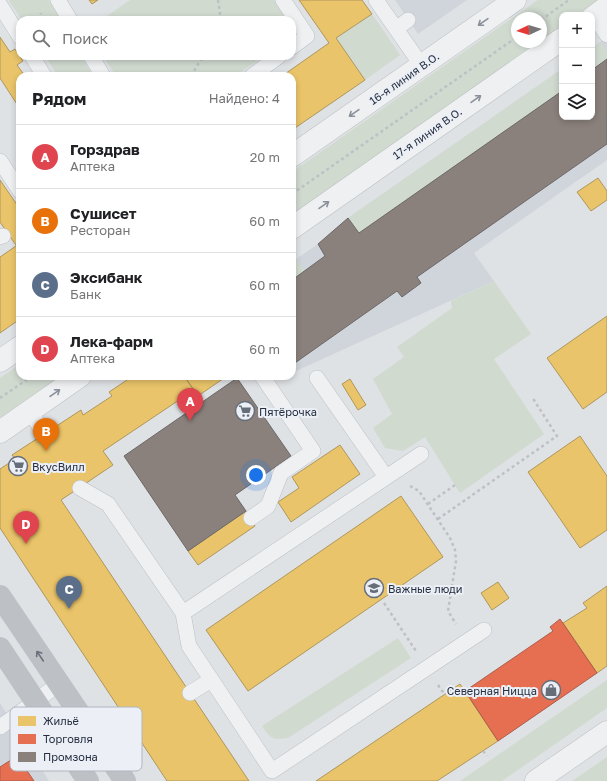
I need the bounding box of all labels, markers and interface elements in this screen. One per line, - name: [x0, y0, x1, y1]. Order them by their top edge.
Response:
- north arrow: [511, 12, 547, 48]
- map controls: [559, 12, 595, 120]
- button: +: [559, 12, 595, 48]
- search box: [16, 16, 296, 60]
- one-way arrow: [478, 18, 489, 26]
- icon: search: [30, 27, 52, 49]
- text: Поиск: [62, 29, 108, 47]
- button: −: [559, 48, 595, 84]
- street label: 16-я линия В.О.: [367, 49, 441, 107]
- button: layers: [559, 84, 595, 120]
- text: Рядом: [32, 88, 86, 109]
- text: Найдено: 4: [209, 90, 280, 106]
- one-way arrow: [471, 95, 482, 103]
- street label: 17-я линия В.О.: [390, 104, 464, 162]
- one-way arrow: [349, 109, 360, 117]
- text: Горздрав: [70, 140, 140, 158]
- text: A: [40, 149, 50, 165]
- text: 20 m: [250, 149, 280, 165]
- text: Аптека: [70, 158, 115, 174]
- one-way arrow: [318, 201, 329, 209]
- text: Сушисет: [70, 204, 137, 222]
- text: B: [40, 213, 50, 229]
- text: 60 m: [249, 213, 280, 229]
- text: Ресторан: [70, 222, 130, 238]
- text: Эксибанк: [70, 268, 142, 286]
- text: C: [40, 277, 50, 293]
- text: 60 m: [249, 277, 280, 293]
- text: Банк: [70, 286, 101, 302]
- text: Лека-фарм: [70, 332, 153, 350]
- text: D: [40, 341, 50, 357]
- text: 60 m: [249, 341, 280, 357]
- text: Аптека: [70, 350, 115, 366]
- pin: A: [177, 388, 203, 421]
- one-way arrow: [49, 389, 60, 397]
- supermarket icon: Пятёрочка: [234, 400, 256, 422]
- place label: Пятёрочка: [259, 405, 317, 418]
- pin: B: [33, 418, 59, 451]
- supermarket icon: ВкусВилл: [7, 455, 29, 477]
- place label: ВкусВилл: [32, 460, 85, 473]
- your location: [246, 465, 266, 485]
- pin: D: [13, 511, 39, 544]
- pin: C: [56, 576, 82, 609]
- school or university icon: Важные люди: [363, 577, 385, 599]
- place label: Важные люди: [388, 582, 462, 595]
- one-way arrow: [36, 651, 44, 662]
- shop icon: Северная Ницца: [540, 679, 562, 701]
- place label: Северная Ницца: [447, 684, 537, 697]
- legend: [10, 707, 142, 771]
- text: Жильё: [43, 714, 79, 727]
- text: Торговля: [43, 732, 93, 745]
- text: Промзона: [43, 750, 98, 763]

